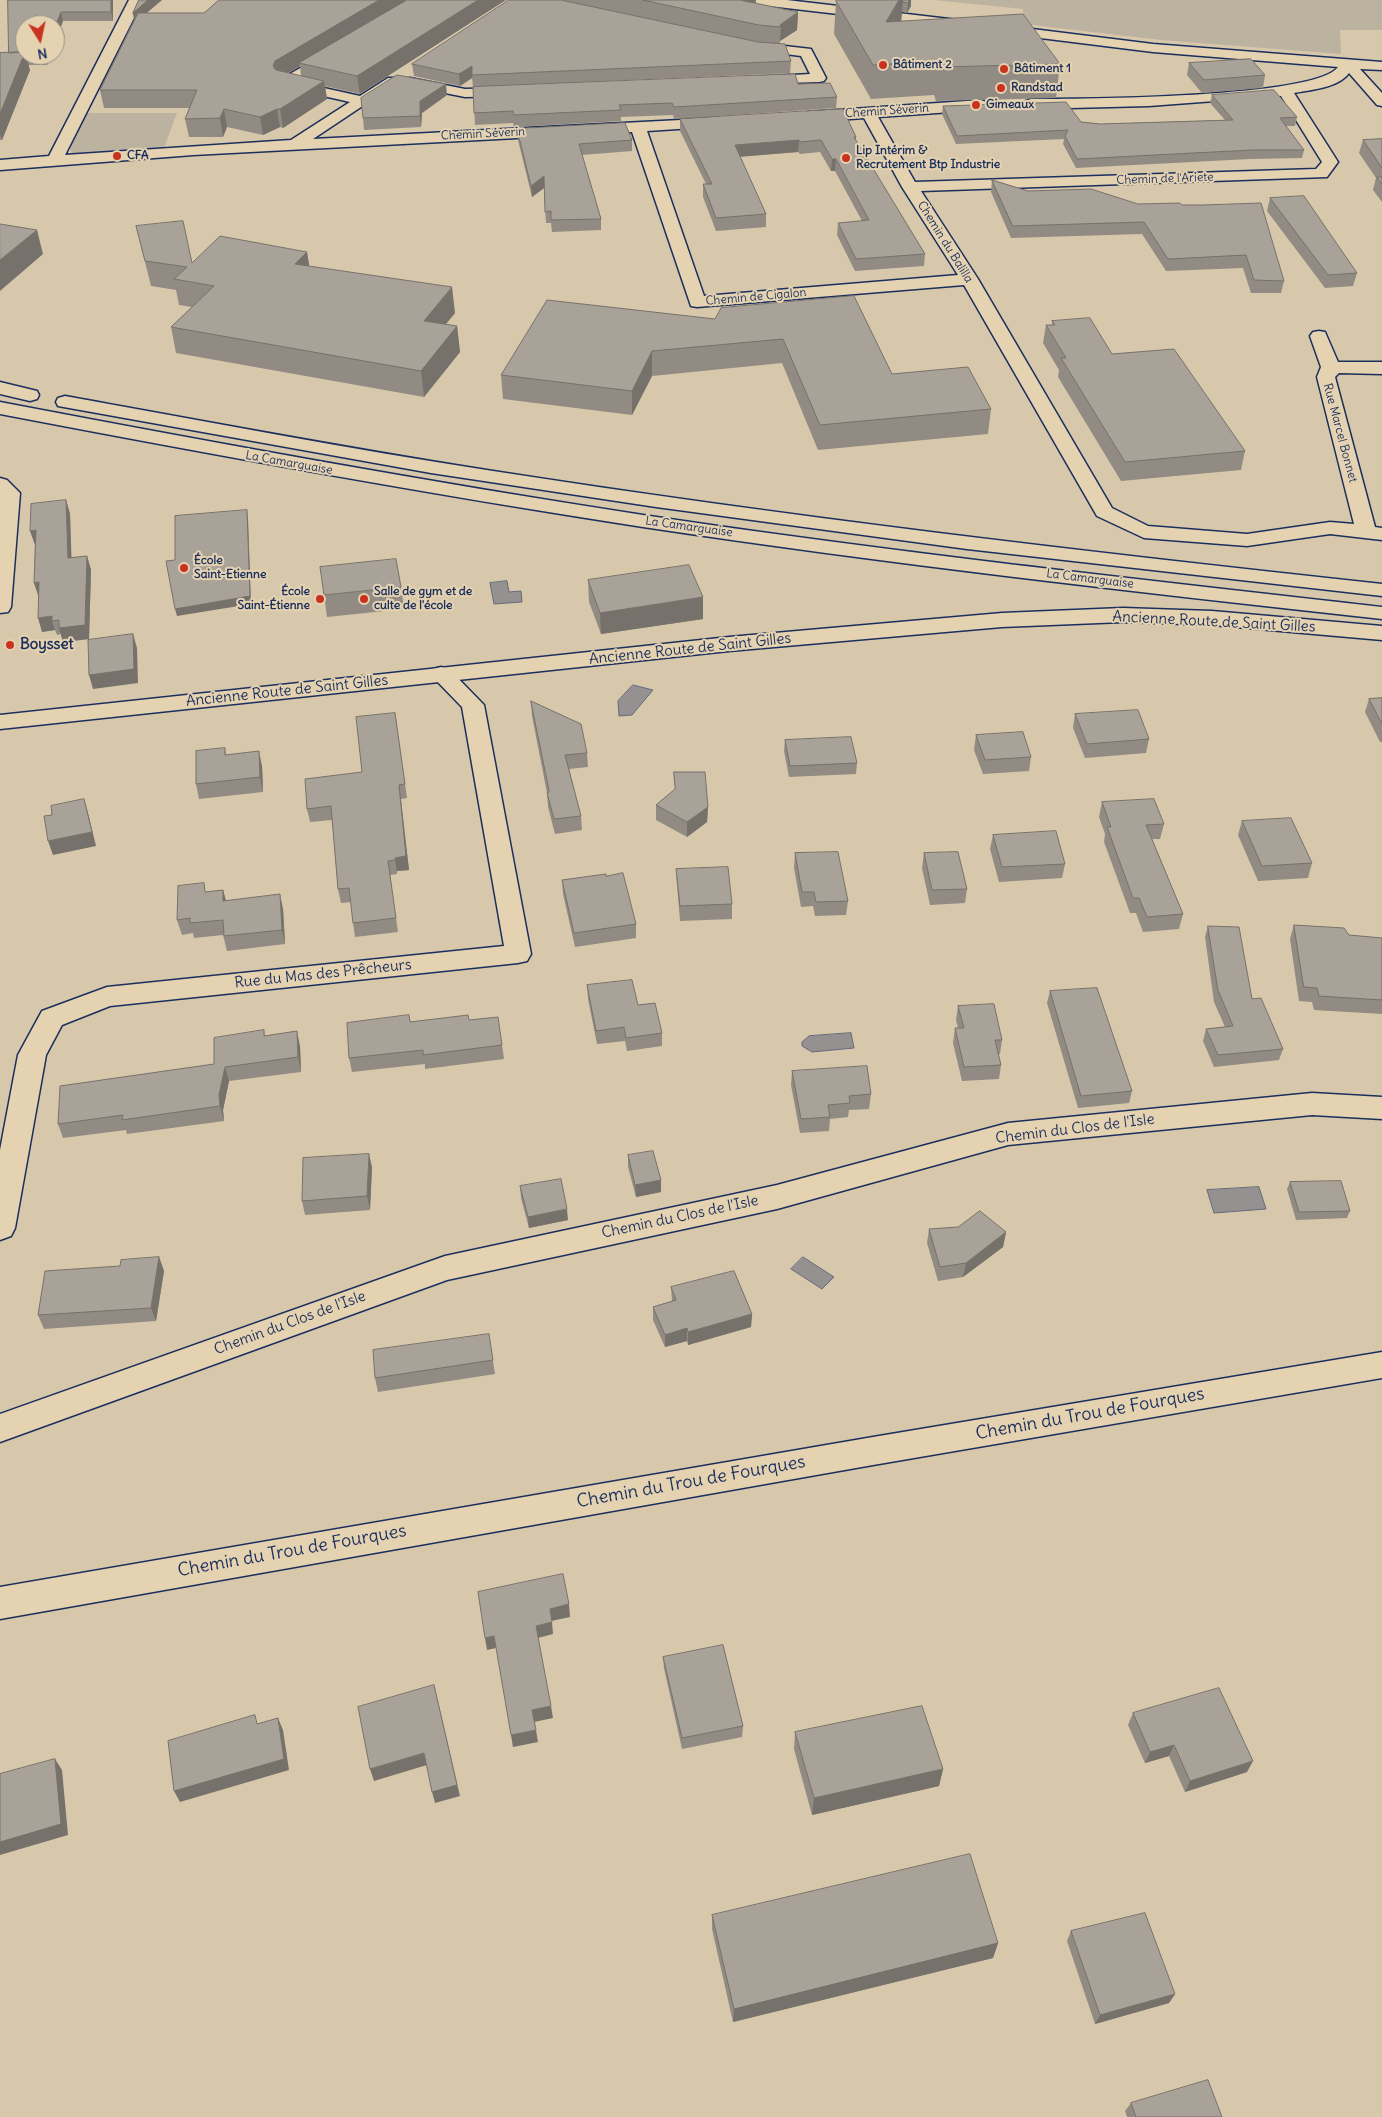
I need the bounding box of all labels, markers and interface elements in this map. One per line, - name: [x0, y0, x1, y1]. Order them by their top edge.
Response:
- north arrow: [15, 15, 65, 65]
- text: N: [36, 44, 49, 63]
- place label: Bâtiment 2: [893, 58, 952, 72]
- marker: Bâtiment 2: [877, 59, 889, 71]
- place label: Bâtiment 1: [1014, 62, 1071, 76]
- marker: Bâtiment 1: [998, 63, 1010, 75]
- place label: Randstad: [1011, 81, 1063, 95]
- marker: Randstad: [995, 82, 1007, 94]
- place label: Gimeaux: [986, 98, 1034, 112]
- marker: Gimeaux: [970, 99, 982, 111]
- street label: Chemin Séverin: [844, 101, 930, 121]
- street label: Chemin Séverin: [441, 125, 525, 143]
- place label: Lip Intérim & Recrutement Btp Industrie: [856, 144, 1000, 172]
- place label: CFA: [127, 149, 149, 163]
- marker: CFA: [111, 150, 123, 162]
- marker: Lip Intérim & Recrutement Btp Industrie: [840, 152, 852, 164]
- street label: Chemin de l'Ariete: [1116, 170, 1214, 188]
- street label: Chemin du Balilla: [914, 199, 976, 285]
- street label: Chemin de Cigalon: [705, 285, 807, 309]
- street label: Rue Marcel Bonnet: [1320, 382, 1360, 484]
- street label: La Camarguaise: [244, 448, 334, 478]
- street label: La Camarguaise: [644, 514, 734, 540]
- place label: École Saint-Etienne: [194, 554, 266, 582]
- marker: École Saint-Etienne: [178, 562, 190, 574]
- street label: La Camarguaise: [1045, 566, 1135, 592]
- place label: École Saint-Étienne: [238, 585, 310, 613]
- place label: Salle de gym et de culte de l'école: [374, 585, 472, 613]
- marker: École Saint-Étienne: [314, 593, 326, 605]
- marker: Salle de gym et de culte de l'école: [358, 593, 370, 605]
- street label: Ancienne Route de Saint Gilles: [1112, 608, 1316, 636]
- street label: Ancienne Route de Saint Gilles: [588, 629, 792, 669]
- place label: Boysset: [20, 636, 74, 654]
- marker: Boysset: [4, 639, 16, 651]
- street label: Ancienne Route de Saint Gilles: [185, 671, 389, 711]
- street label: Rue du Mas des Prêcheurs: [234, 956, 412, 992]
- street label: Chemin du Clos de l'Isle: [994, 1110, 1156, 1148]
- street label: Chemin du Clos de l'Isle: [600, 1192, 760, 1242]
- street label: Chemin du Clos de l'Isle: [212, 1287, 368, 1359]
- street label: Chemin du Trou de Fourques: [974, 1383, 1206, 1445]
- street label: Chemin du Trou de Fourques: [575, 1451, 807, 1513]
- street label: Chemin du Trou de Fourques: [176, 1520, 408, 1582]

